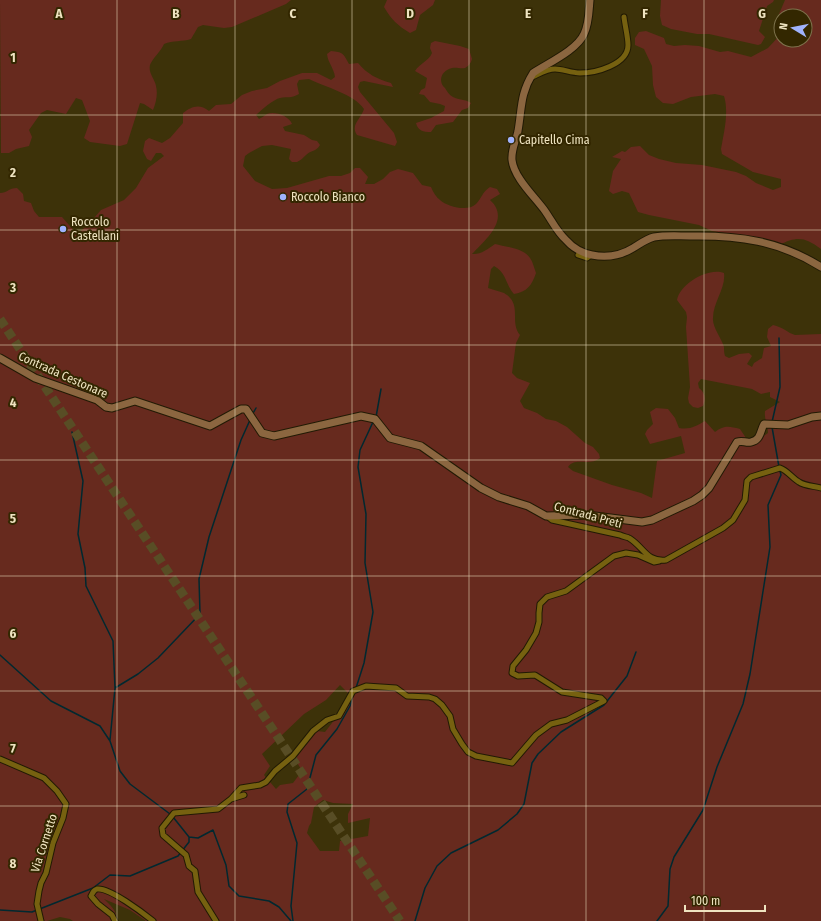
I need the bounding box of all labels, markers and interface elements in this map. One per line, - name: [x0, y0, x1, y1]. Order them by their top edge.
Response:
- text: A: [54, 6, 63, 21]
- text: B: [172, 6, 180, 21]
- text: C: [290, 6, 297, 21]
- text: D: [406, 6, 414, 21]
- text: E: [525, 6, 531, 21]
- text: F: [642, 6, 648, 21]
- text: G: [758, 6, 766, 21]
- north arrow: [773, 8, 813, 48]
- text: N: [777, 22, 791, 31]
- text: 1: [10, 50, 16, 65]
- place label: Capitello Cima: [519, 133, 590, 147]
- marker: Capitello Cima: [506, 135, 516, 145]
- text: 2: [9, 165, 16, 180]
- place label: Roccolo Bianco: [291, 190, 365, 204]
- marker: Roccolo Bianco: [278, 192, 288, 202]
- place label: Roccolo Castellani: [71, 215, 119, 243]
- marker: Roccolo Castellani: [58, 224, 68, 234]
- text: 3: [9, 280, 16, 295]
- street label: Contrada Cestonare: [16, 349, 110, 401]
- text: 4: [10, 395, 17, 410]
- street label: Contrada Preti: [552, 499, 624, 531]
- text: 5: [10, 511, 16, 526]
- text: 6: [10, 626, 17, 641]
- text: 7: [10, 741, 16, 756]
- street label: Via Cornetto: [28, 812, 60, 874]
- text: 8: [10, 856, 17, 871]
- scale bar: [685, 887, 765, 913]
- text: 100 m: [691, 894, 720, 908]

